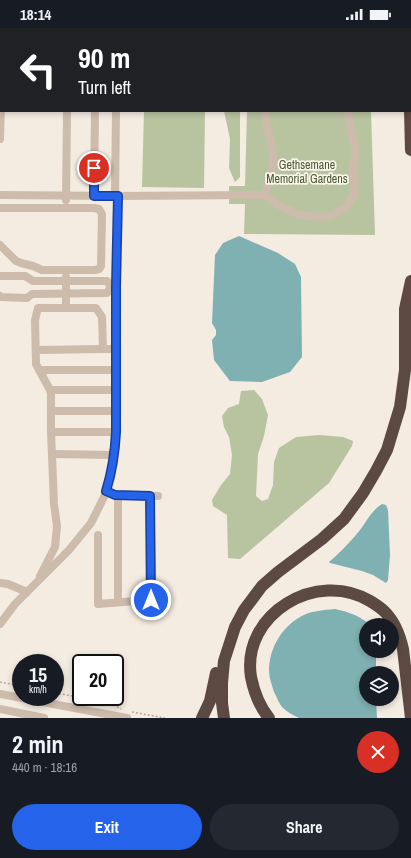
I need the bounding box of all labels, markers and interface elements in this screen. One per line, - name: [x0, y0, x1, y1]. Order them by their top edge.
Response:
- text: 18:14: [20, 4, 51, 25]
- text: 90 m: [78, 39, 130, 77]
- icon: left: [12, 44, 64, 96]
- text: Turn left: [78, 75, 131, 100]
- pin: [77, 151, 111, 185]
- icon: arrive: [83, 157, 105, 179]
- park label: Gethsemane Memorial Gardens: [266, 157, 348, 187]
- position arrow: [130, 579, 172, 621]
- map controls: [359, 618, 399, 706]
- button: sound: [359, 618, 399, 658]
- speed limit sign: 20: [72, 654, 124, 706]
- text: 15: [29, 661, 47, 688]
- button: layers: [359, 666, 399, 706]
- text: km/h: [29, 683, 47, 696]
- text: 2 min: [12, 728, 63, 760]
- button: close: [357, 731, 399, 773]
- text: 440 m · 18:16: [12, 759, 77, 776]
- button: Exit: [12, 804, 202, 850]
- button: Share: [210, 804, 399, 850]

